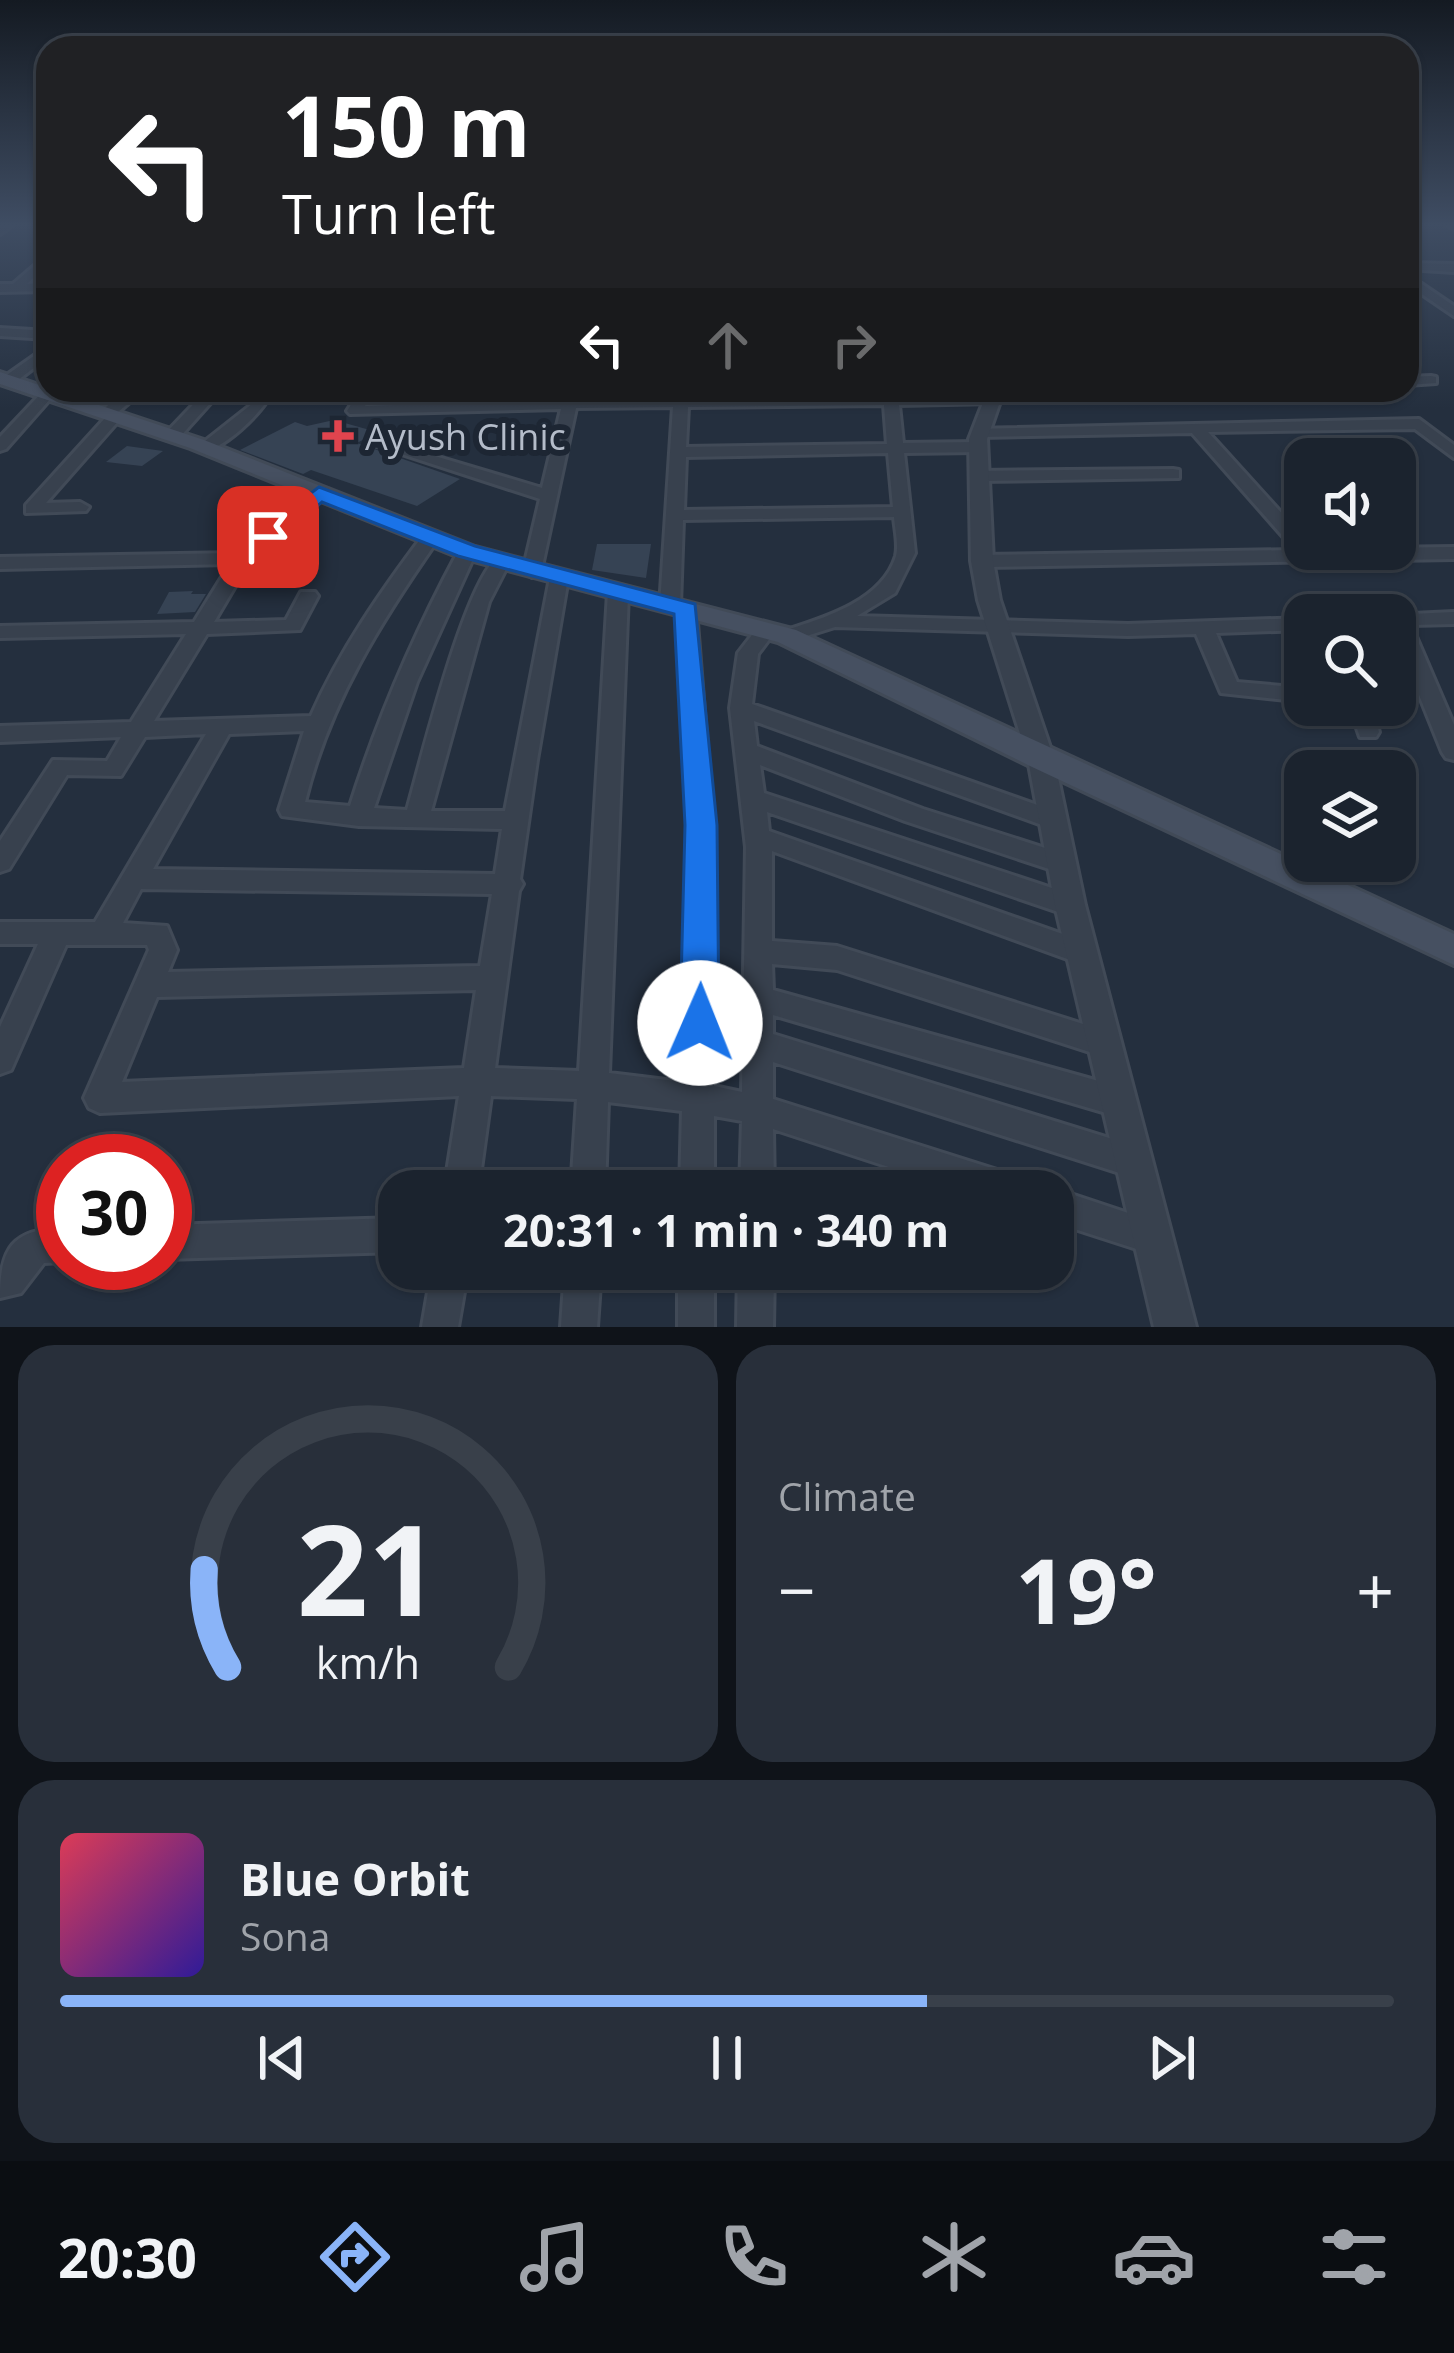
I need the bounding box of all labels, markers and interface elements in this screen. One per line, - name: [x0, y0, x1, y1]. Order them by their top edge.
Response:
- text: 150 m: [282, 67, 530, 182]
- icon: left: [84, 84, 240, 240]
- text: Turn left: [282, 176, 495, 250]
- icon: left: [569, 312, 635, 378]
- icon: ahead: [695, 312, 761, 378]
- icon: right: [821, 312, 887, 378]
- place label: Ayush Clinic: [365, 412, 566, 461]
- marker: Ayush Clinic: [322, 420, 354, 452]
- map controls: [1284, 438, 1416, 882]
- button: sound: [1284, 438, 1416, 570]
- pin: [217, 486, 319, 588]
- icon: arrive: [235, 504, 301, 570]
- button: search: [1284, 594, 1416, 726]
- button: layers: [1284, 750, 1416, 882]
- position arrow: [637, 960, 763, 1086]
- speed limit sign: 30: [36, 1134, 192, 1290]
- text: 20:31 · 1 min · 340 m: [503, 1199, 949, 1260]
- text: Climate: [778, 1469, 916, 1522]
- text: 21: [297, 1483, 439, 1653]
- text: 19°: [1015, 1528, 1157, 1650]
- text: −: [778, 1544, 816, 1634]
- text: +: [1356, 1544, 1394, 1634]
- text: km/h: [316, 1632, 420, 1691]
- text: Blue Orbit: [240, 1848, 470, 1909]
- text: Sona: [240, 1909, 330, 1962]
- icon: previous: [249, 2025, 315, 2091]
- icon: pause: [694, 2025, 760, 2091]
- icon: next: [1139, 2025, 1205, 2091]
- icon: directions: [313, 2215, 397, 2299]
- icon: music: [513, 2215, 597, 2299]
- icon: phone: [712, 2215, 796, 2299]
- icon: climate: [912, 2215, 996, 2299]
- icon: car: [1112, 2215, 1196, 2299]
- icon: filters: [1312, 2215, 1396, 2299]
- text: 20:30: [58, 2220, 197, 2294]

